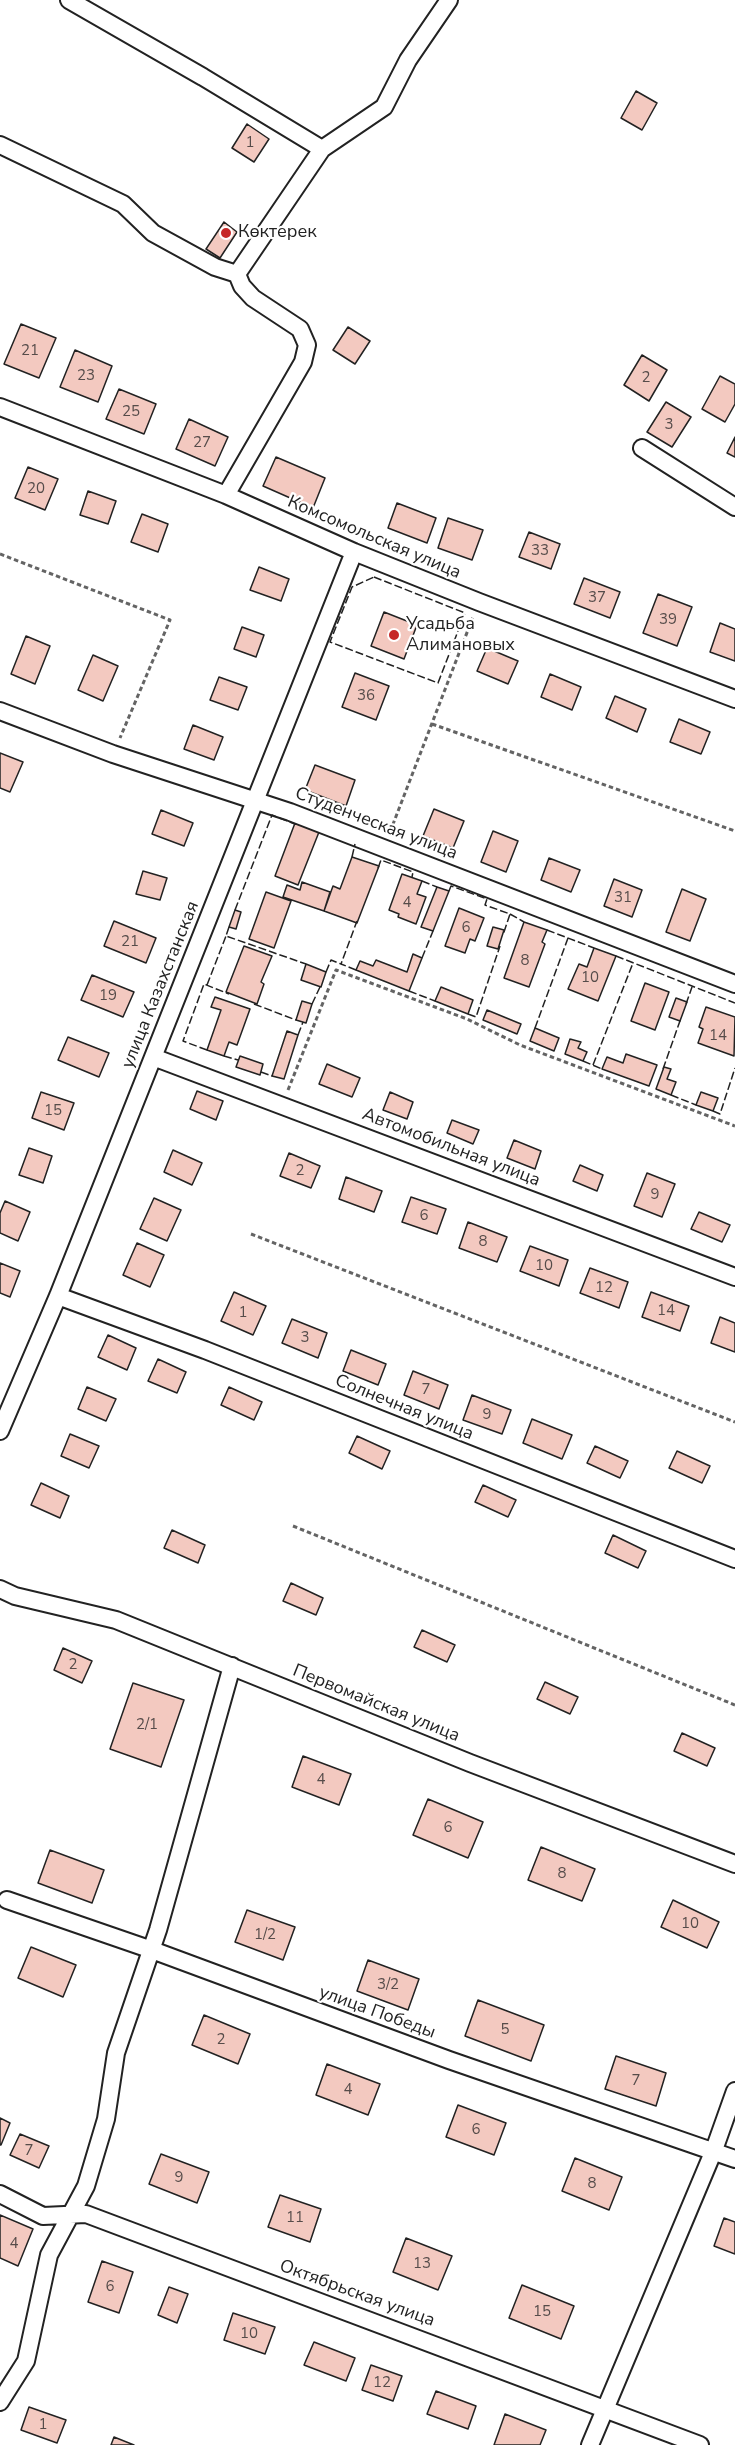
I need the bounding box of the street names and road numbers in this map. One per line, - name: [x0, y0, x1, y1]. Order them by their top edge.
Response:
- street label: Комсомольская улица: [284, 492, 464, 584]
- street label: Студенческая улица: [292, 783, 460, 865]
- street label: улица Казахстанская: [118, 898, 204, 1072]
- street label: Автомобильная улица: [359, 1104, 543, 1192]
- street label: Солнечная улица: [332, 1370, 476, 1446]
- street label: Первомайская улица: [289, 1661, 463, 1747]
- street label: улица Победы: [316, 1982, 438, 2044]
- street label: Октябрьская улица: [276, 2256, 438, 2332]

